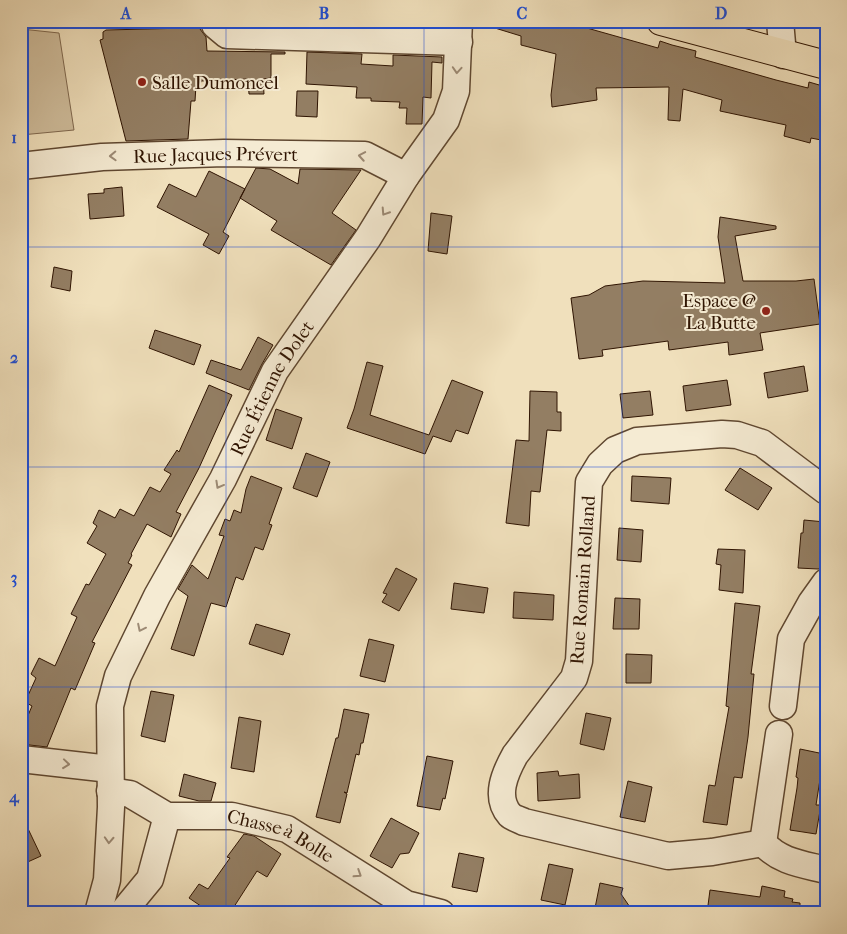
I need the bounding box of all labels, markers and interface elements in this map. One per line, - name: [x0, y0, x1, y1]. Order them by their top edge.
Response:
- text: A: [120, 4, 132, 23]
- text: B: [319, 4, 329, 23]
- text: C: [517, 4, 528, 23]
- text: D: [715, 4, 727, 23]
- one-way arrow: [451, 66, 462, 74]
- place label: Salle Dumoncel: [152, 72, 279, 94]
- marker: Salle Dumoncel: [136, 76, 148, 88]
- text: 1: [11, 128, 17, 147]
- street label: Rue Jacques Prévert: [133, 143, 298, 168]
- one-way arrow: [108, 151, 116, 162]
- one-way arrow: [358, 151, 367, 161]
- one-way arrow: [382, 207, 391, 216]
- place label: Espace @ La Butte: [682, 290, 756, 334]
- marker: Espace @ La Butte: [760, 305, 772, 317]
- street label: Rue Étienne Dolet: [226, 317, 319, 459]
- text: 2: [10, 348, 18, 367]
- one-way arrow: [215, 480, 225, 489]
- street label: Rue Romain Rolland: [566, 494, 600, 665]
- text: 3: [11, 568, 17, 588]
- one-way arrow: [138, 622, 148, 631]
- one-way arrow: [62, 758, 70, 769]
- text: 4: [8, 787, 20, 807]
- street label: Chasse à Bolle: [225, 805, 337, 868]
- one-way arrow: [103, 836, 114, 844]
- one-way arrow: [353, 867, 362, 877]

